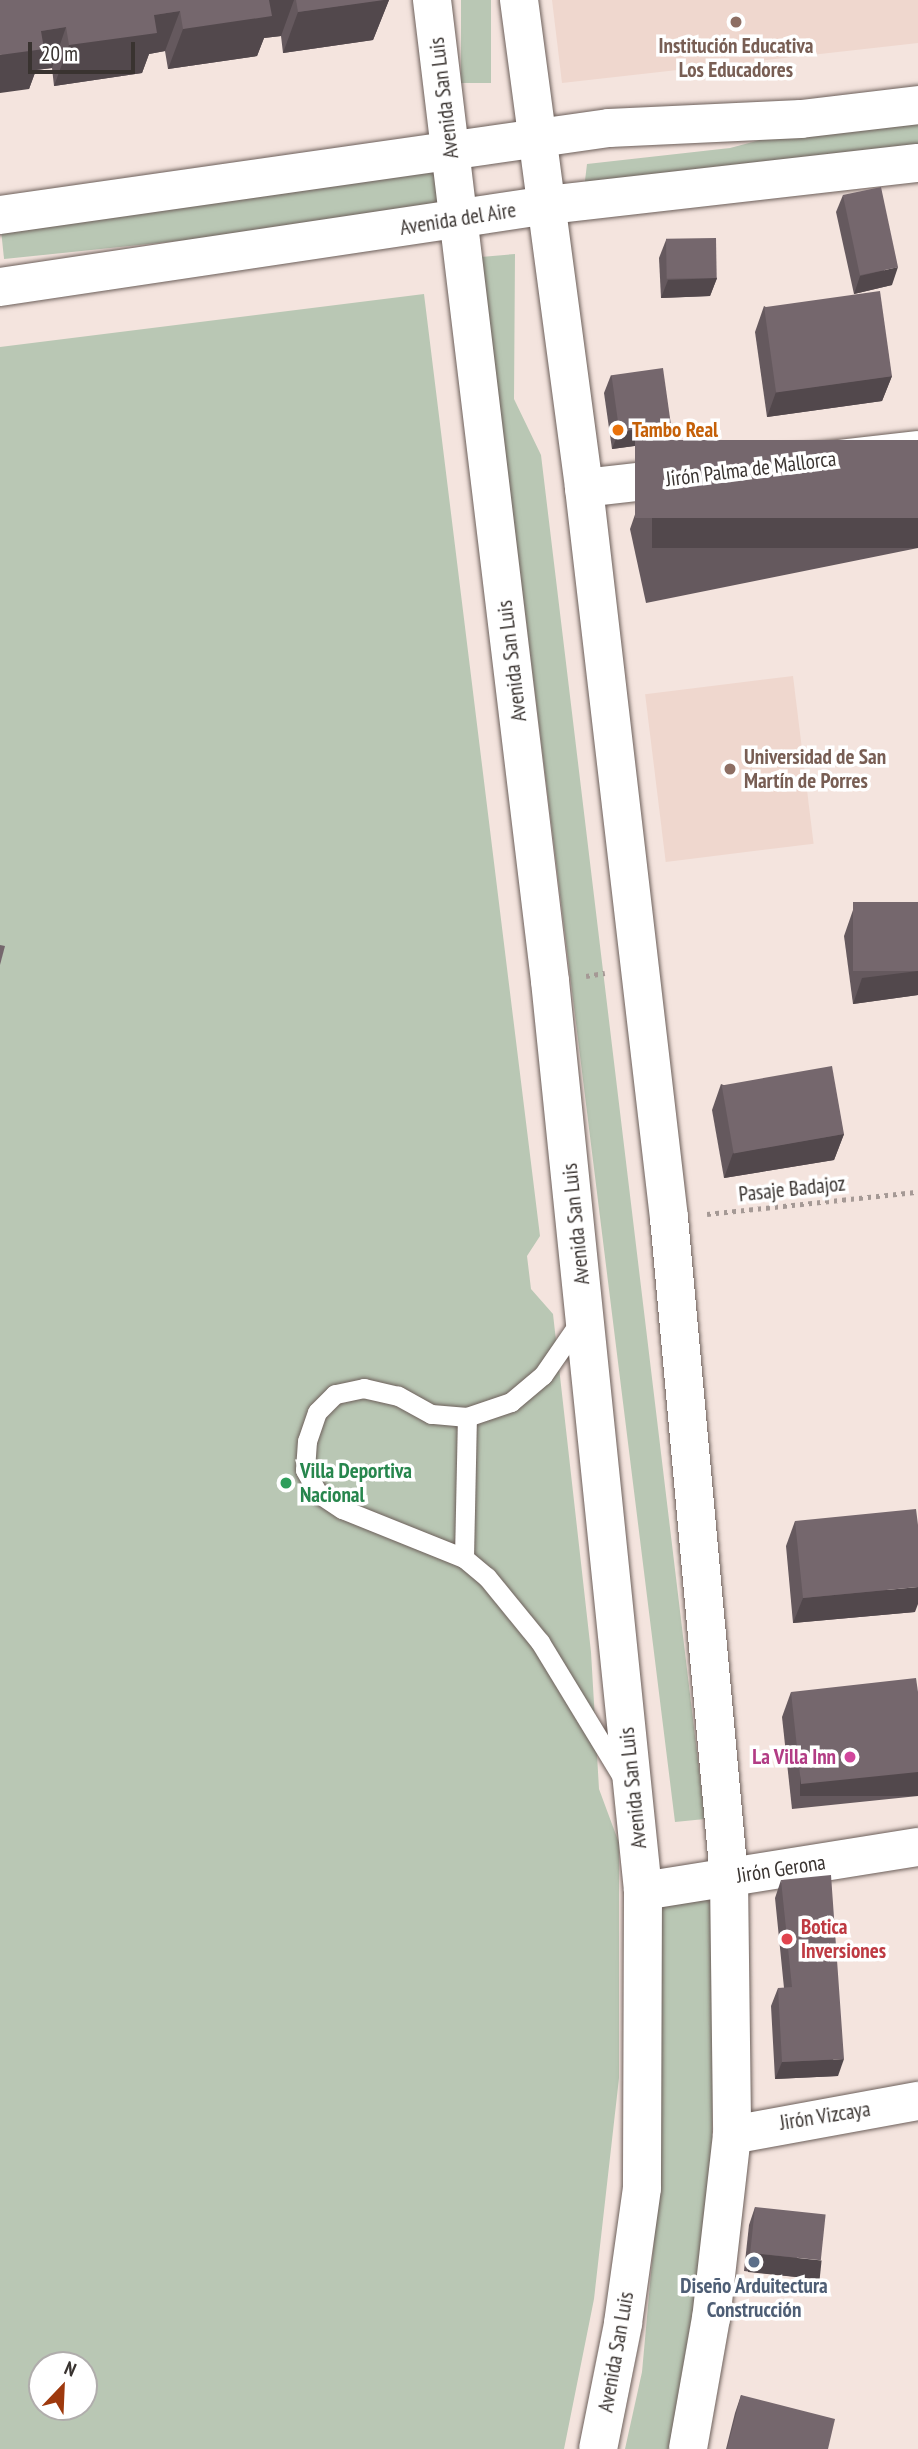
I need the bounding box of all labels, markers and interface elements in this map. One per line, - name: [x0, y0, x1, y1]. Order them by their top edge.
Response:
- marker: Institución Educativa Los Educadores: [728, 14, 744, 30]
- scale bar: [32, 28, 138, 72]
- place label: Institución Educativa Los Educadores: [659, 33, 813, 83]
- street label: Avenida San Luis: [424, 36, 464, 160]
- text: 20 m: [41, 40, 78, 67]
- street label: Avenida del Aire: [398, 197, 518, 241]
- place label: Tambo Real: [632, 417, 718, 443]
- marker: Tambo Real: [610, 422, 626, 438]
- street label: Jirón Palma de Mallorca: [664, 446, 838, 492]
- street label: Avenida San Luis: [492, 599, 532, 723]
- place label: Universidad de San Martín de Porres: [744, 744, 886, 794]
- marker: Universidad de San Martín de Porres: [722, 761, 738, 777]
- street label: Avenida San Luis: [557, 1162, 595, 1286]
- street label: Pasaje Badajoz: [737, 1171, 847, 1207]
- place label: Villa Deportiva Nacional: [300, 1458, 412, 1508]
- marker: Villa Deportiva Nacional: [278, 1475, 294, 1491]
- street label: Avenida San Luis: [614, 1726, 652, 1850]
- place label: La Villa Inn: [752, 1744, 836, 1770]
- marker: La Villa Inn: [842, 1749, 858, 1765]
- street label: Jirón Gerona: [735, 1850, 827, 1888]
- place label: Botica Inversiones: [801, 1914, 886, 1964]
- marker: Botica Inversiones: [779, 1931, 795, 1947]
- street label: Jirón Vizcaya: [778, 2096, 872, 2136]
- marker: Diseño Arduitectura Construcción: [746, 2254, 762, 2270]
- place label: Diseño Arduitectura Construcción: [680, 2273, 828, 2323]
- street label: Avenida San Luis: [593, 2290, 639, 2414]
- north arrow: [28, 2351, 98, 2421]
- text: N: [61, 2355, 80, 2382]

